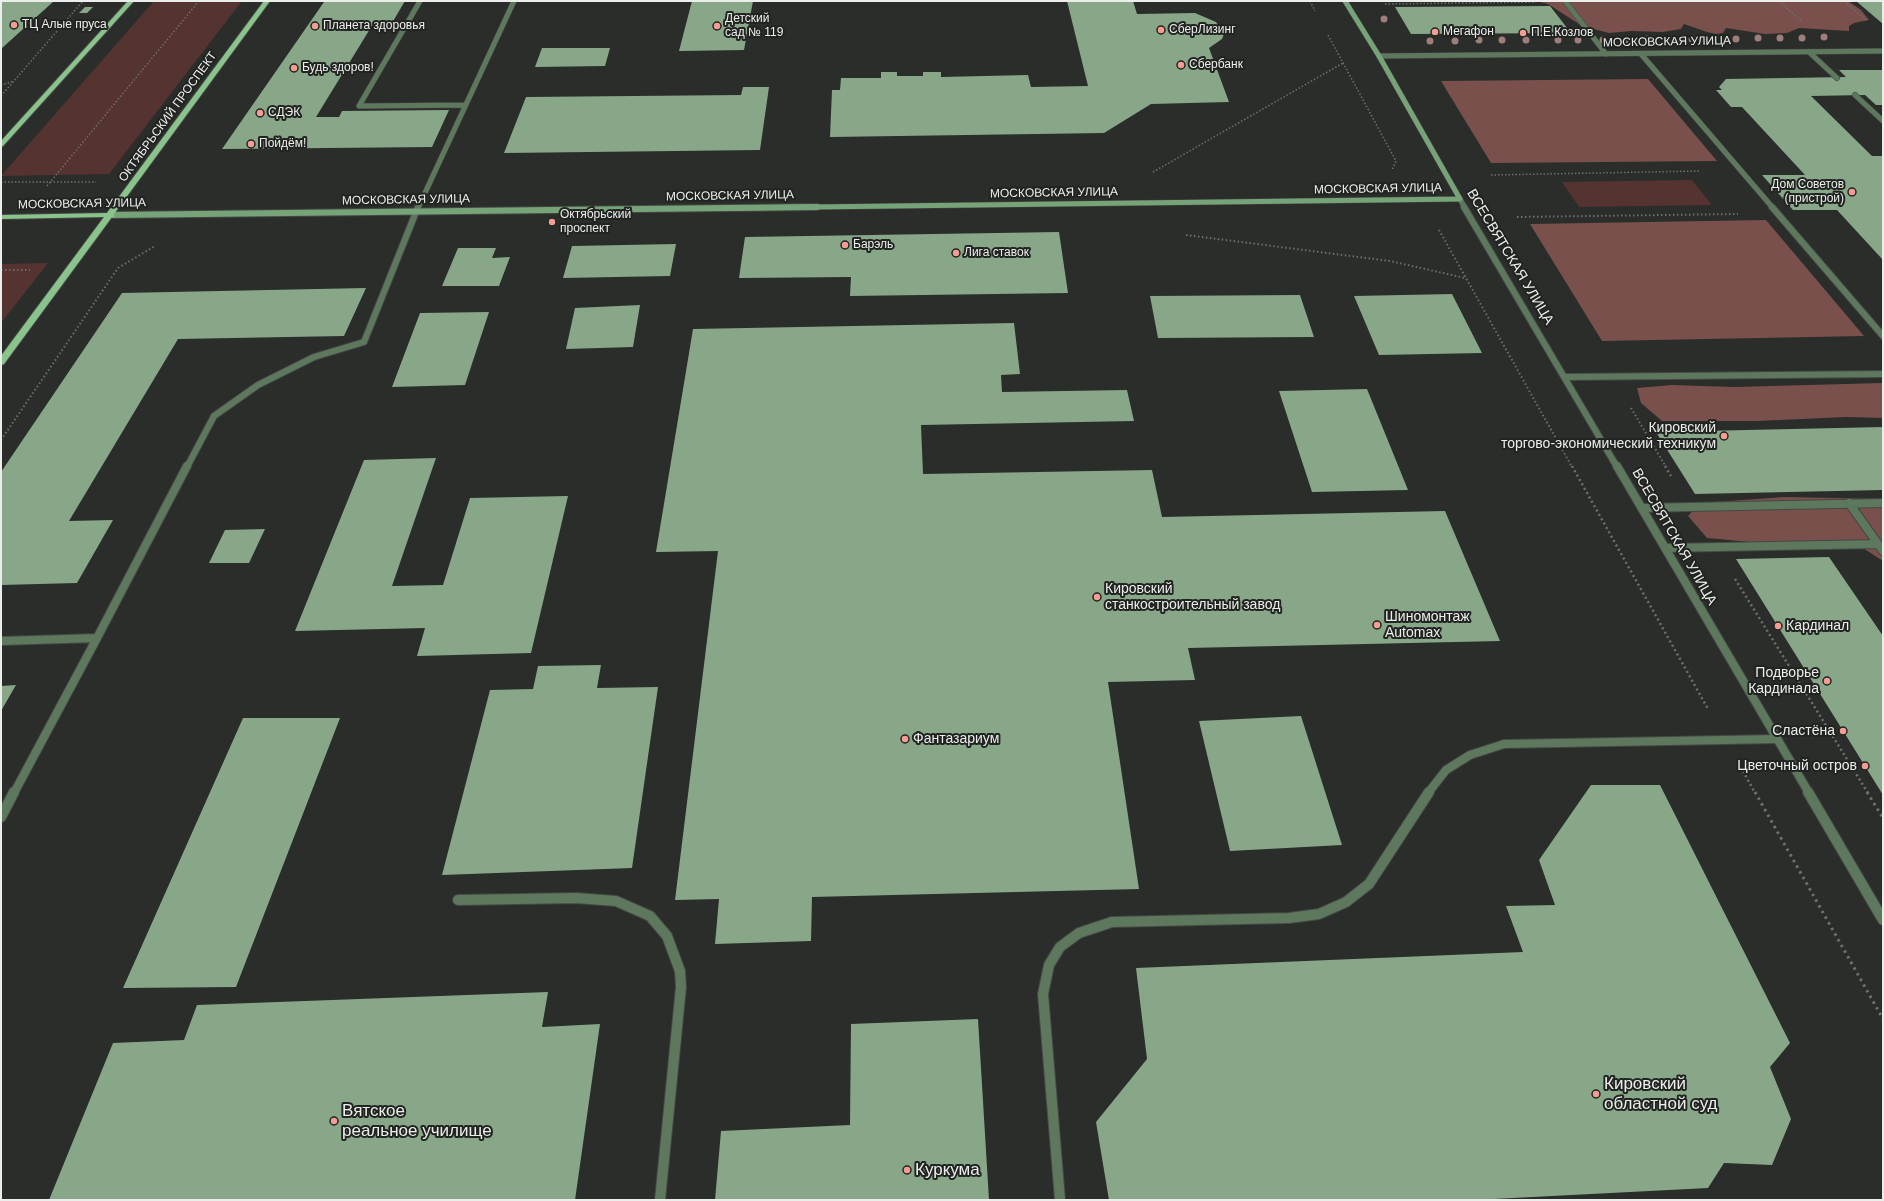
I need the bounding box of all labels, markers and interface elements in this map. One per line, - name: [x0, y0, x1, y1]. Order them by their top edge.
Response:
- place label: Детский сад № 119: [725, 12, 783, 40]
- place label: ТЦ Алые пруса: [22, 18, 107, 32]
- place label: Планета здоровья: [323, 19, 425, 33]
- marker: ТЦ Алые пруса: [9, 20, 19, 30]
- marker: Планета здоровья: [310, 21, 320, 31]
- marker: Детский сад № 119: [712, 21, 722, 31]
- place label: СберЛизинг: [1169, 23, 1236, 37]
- marker: СберЛизинг: [1156, 25, 1166, 35]
- place label: Мегафон: [1443, 25, 1494, 39]
- place label: П.Е.Козлов: [1531, 26, 1593, 40]
- marker: Мегафон: [1430, 27, 1440, 37]
- marker: П.Е.Козлов: [1518, 28, 1528, 38]
- street label: МОСКОВСКАЯ УЛИЦА: [1603, 34, 1731, 50]
- street label: ОКТЯБРЬСКИЙ ПРОСПЕКТ: [116, 49, 220, 185]
- place label: Сбербанк: [1189, 58, 1243, 72]
- marker: Сбербанк: [1176, 60, 1186, 70]
- place label: Будь здоров!: [302, 61, 374, 75]
- marker: Будь здоров!: [289, 63, 299, 73]
- place label: СДЭК: [268, 106, 300, 120]
- marker: СДЭК: [255, 108, 265, 118]
- place label: Пойдём!: [259, 137, 306, 151]
- marker: Пойдём!: [246, 139, 256, 149]
- place label: Дом Советов (пристрой): [1771, 178, 1844, 206]
- street label: МОСКОВСКАЯ УЛИЦА: [1314, 181, 1442, 197]
- street label: МОСКОВСКАЯ УЛИЦА: [990, 185, 1118, 201]
- street label: ВСЕСВЯТСКАЯ УЛИЦА: [1463, 186, 1557, 328]
- marker: Дом Советов (пристрой): [1847, 187, 1857, 197]
- street label: МОСКОВСКАЯ УЛИЦА: [666, 188, 794, 204]
- street label: МОСКОВСКАЯ УЛИЦА: [342, 192, 470, 208]
- street label: МОСКОВСКАЯ УЛИЦА: [18, 196, 146, 212]
- place label: Октябрьский проспект: [560, 208, 631, 236]
- marker: Октябрьский проспект: [547, 217, 557, 227]
- place label: Барэль: [853, 238, 893, 252]
- marker: Барэль: [840, 240, 850, 250]
- place label: Лига ставок: [964, 246, 1029, 260]
- marker: Лига ставок: [951, 248, 961, 258]
- place label: Кировский торгово-экономический техникум: [1501, 420, 1716, 452]
- marker: Кировский торгово-экономический техникум: [1719, 431, 1729, 441]
- street label: ВСЕСВЯТСКАЯ УЛИЦА: [1628, 466, 1720, 608]
- place label: Кировский станкостроительный завод: [1105, 581, 1280, 614]
- marker: Кировский станкостроительный завод: [1092, 592, 1102, 602]
- place label: Шиномонтаж Automax: [1385, 609, 1470, 642]
- place label: Кардинал: [1786, 618, 1849, 634]
- marker: Шиномонтаж Automax: [1372, 620, 1382, 630]
- marker: Кардинал: [1773, 621, 1783, 631]
- place label: Подворье Кардинала: [1748, 665, 1819, 698]
- marker: Подворье Кардинала: [1822, 676, 1832, 686]
- place label: Сластёна: [1772, 723, 1835, 739]
- marker: Сластёна: [1838, 726, 1848, 736]
- place label: Фантазариум: [913, 731, 999, 747]
- marker: Фантазариум: [900, 734, 910, 744]
- place label: Цветочный остров: [1737, 758, 1857, 774]
- marker: Цветочный остров: [1860, 761, 1870, 771]
- place label: Кировский областной суд: [1604, 1074, 1718, 1114]
- marker: Кировский областной суд: [1591, 1089, 1601, 1099]
- place label: Вятское реальное училище: [342, 1101, 492, 1141]
- marker: Вятское реальное училище: [329, 1116, 339, 1126]
- place label: Куркума: [915, 1160, 980, 1180]
- marker: Куркума: [902, 1165, 912, 1175]

